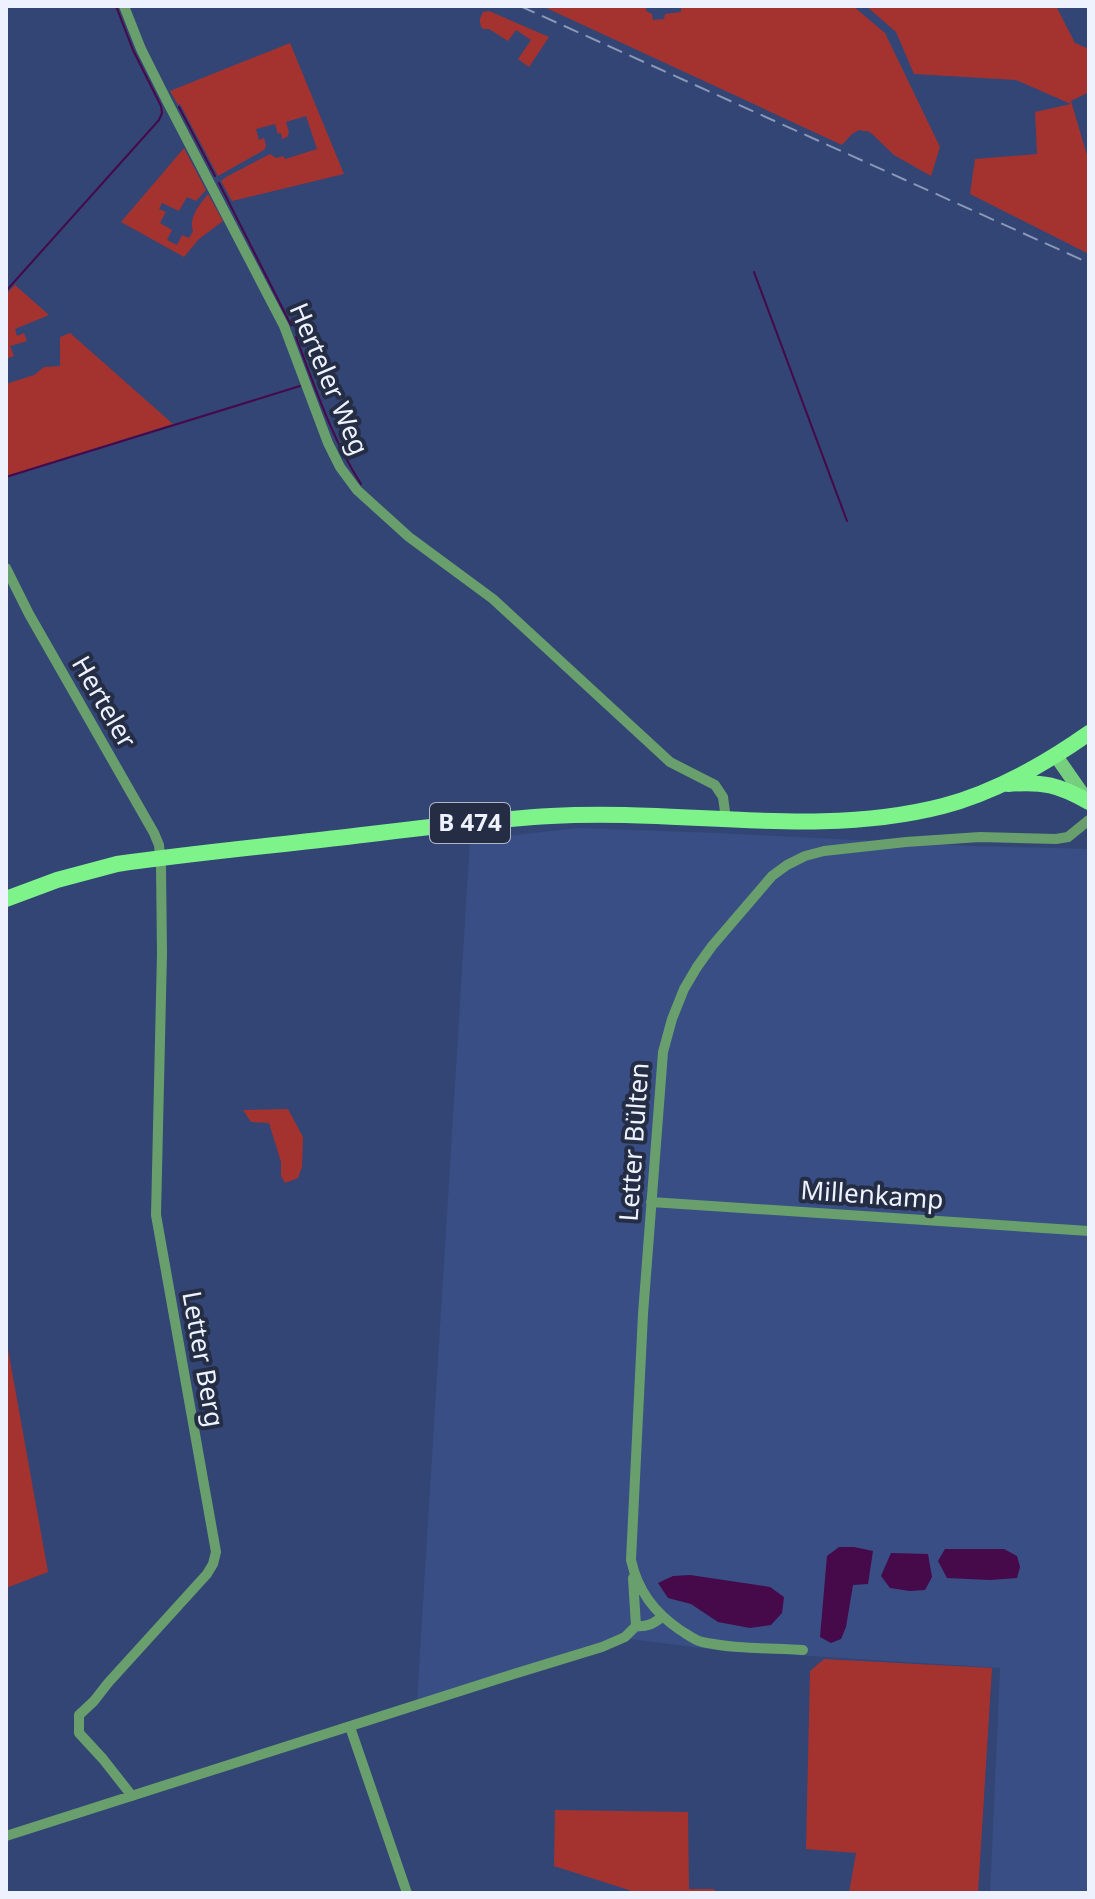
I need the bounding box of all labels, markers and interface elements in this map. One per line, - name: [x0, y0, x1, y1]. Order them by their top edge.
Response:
- street label: Herteler Weg: [282, 297, 378, 460]
- street label: Herteler: [64, 649, 146, 754]
- road number: B 474: [430, 803, 510, 843]
- street label: Letter Bülten: [609, 1061, 657, 1223]
- street label: Millenkamp: [799, 1171, 945, 1217]
- street label: Letter Berg: [174, 1288, 234, 1430]

